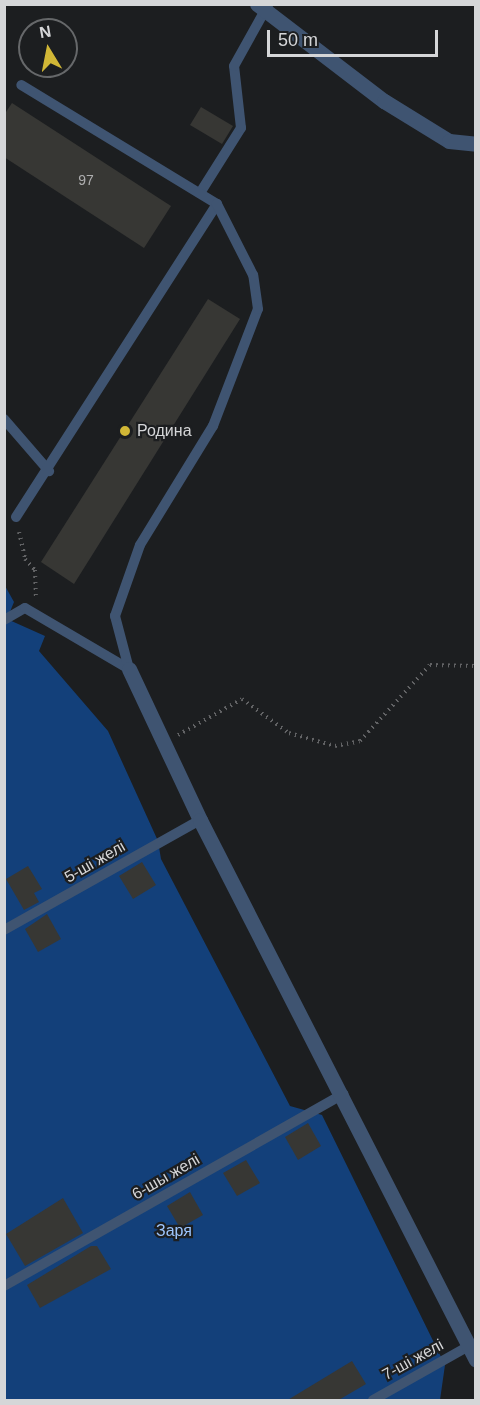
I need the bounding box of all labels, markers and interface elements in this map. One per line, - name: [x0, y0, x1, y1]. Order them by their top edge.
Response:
- north arrow: [18, 18, 78, 78]
- scale bar: [270, 18, 441, 56]
- text: N: [38, 22, 52, 41]
- text: 50 m: [278, 30, 318, 50]
- house number: 97: [78, 172, 94, 188]
- place label: Родина: [137, 421, 192, 441]
- marker: Родина: [118, 424, 132, 438]
- street label: 5-ші желі: [61, 837, 129, 887]
- street label: 6-шы желі: [129, 1150, 203, 1204]
- park label: Заря: [156, 1221, 192, 1241]
- street label: 7-ші желі: [379, 1335, 447, 1385]

